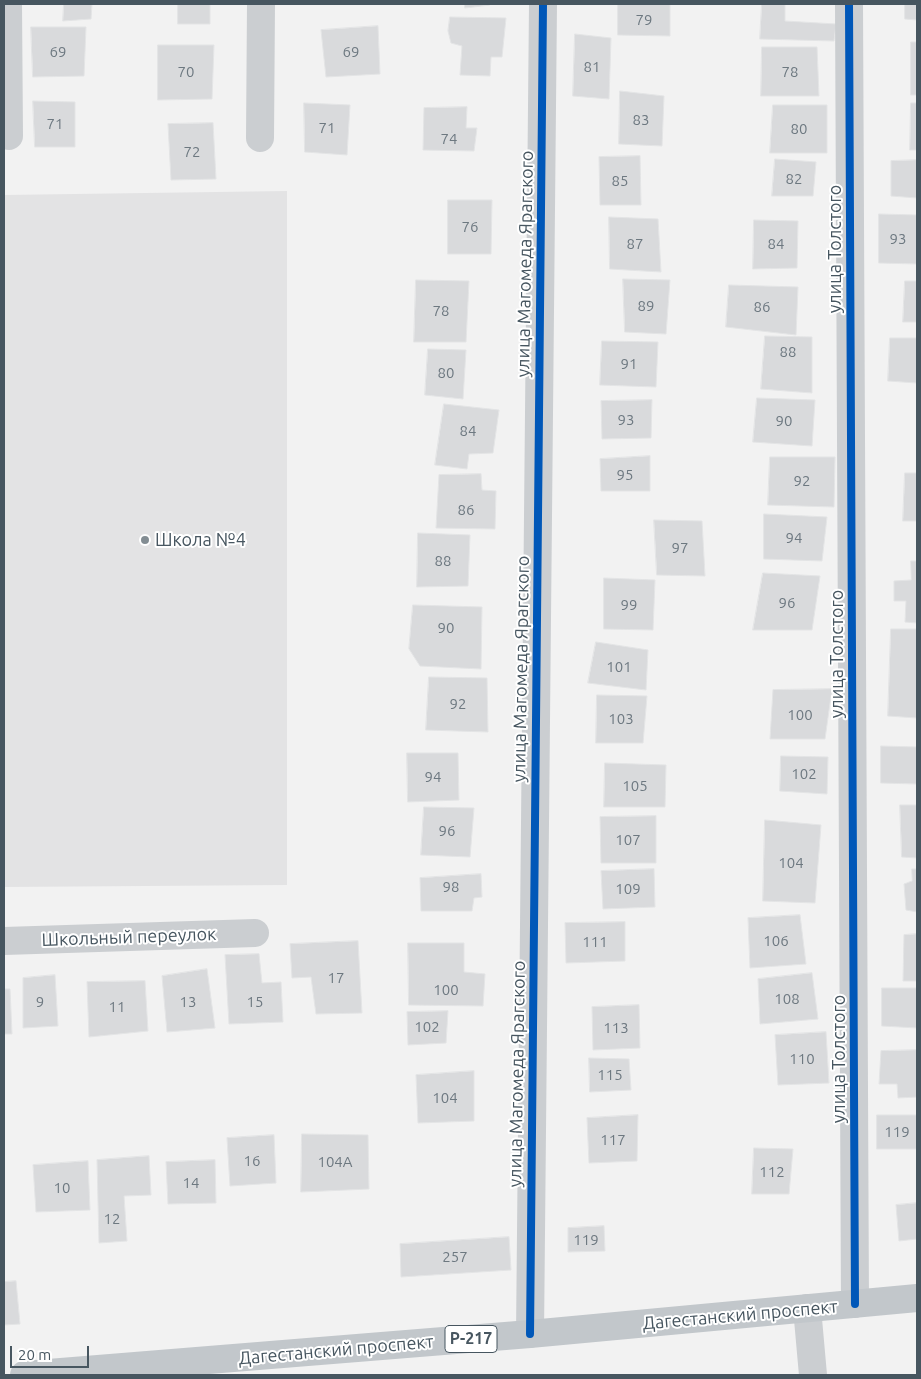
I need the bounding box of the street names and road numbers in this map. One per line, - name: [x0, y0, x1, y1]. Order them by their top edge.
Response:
- street label: улица Магомеда Ярагского: [512, 150, 538, 378]
- street label: улица Толстого: [824, 185, 846, 313]
- street label: улица Магомеда Ярагского: [508, 555, 534, 783]
- street label: улица Толстого: [826, 590, 848, 718]
- street label: Школьный переулок: [41, 923, 217, 951]
- street label: улица Магомеда Ярагского: [504, 960, 530, 1188]
- street label: улица Толстого: [828, 995, 850, 1123]
- street label: Дагестанский проспект: [642, 1296, 838, 1334]
- road number: Р-217: [445, 1326, 497, 1352]
- street label: Дагестанский проспект: [238, 1331, 434, 1369]

